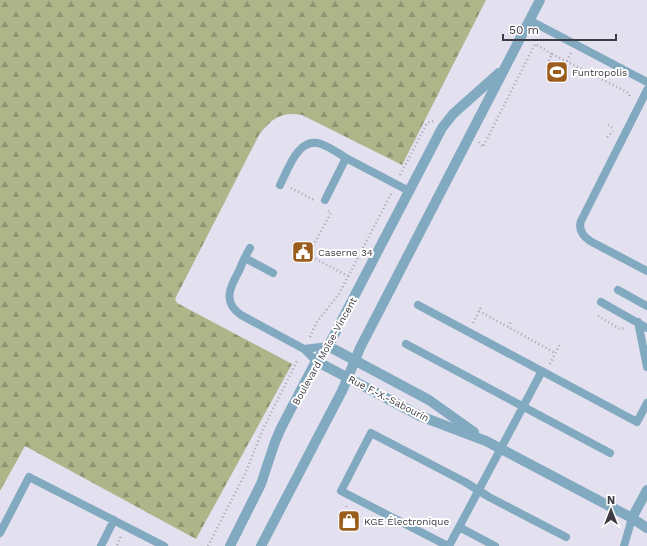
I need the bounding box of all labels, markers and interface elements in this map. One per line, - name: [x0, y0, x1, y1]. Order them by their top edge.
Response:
- scale bar: [503, 16, 616, 42]
- text: 50 m: [509, 23, 539, 37]
- sports icon: Funtropolis: [544, 59, 570, 85]
- place label: Funtropolis: [572, 67, 627, 78]
- public building icon: Caserne 34: [290, 239, 316, 265]
- place label: Caserne 34: [318, 247, 373, 258]
- street label: Boulevard Moïse-Vincent: [290, 295, 359, 407]
- street label: Rue F.-X.-Sabourin: [347, 373, 431, 424]
- north arrow: [591, 490, 631, 530]
- text: N: [607, 494, 615, 507]
- shop icon: KGE Électronique: [336, 508, 362, 534]
- place label: KGE Électronique: [364, 516, 449, 527]

